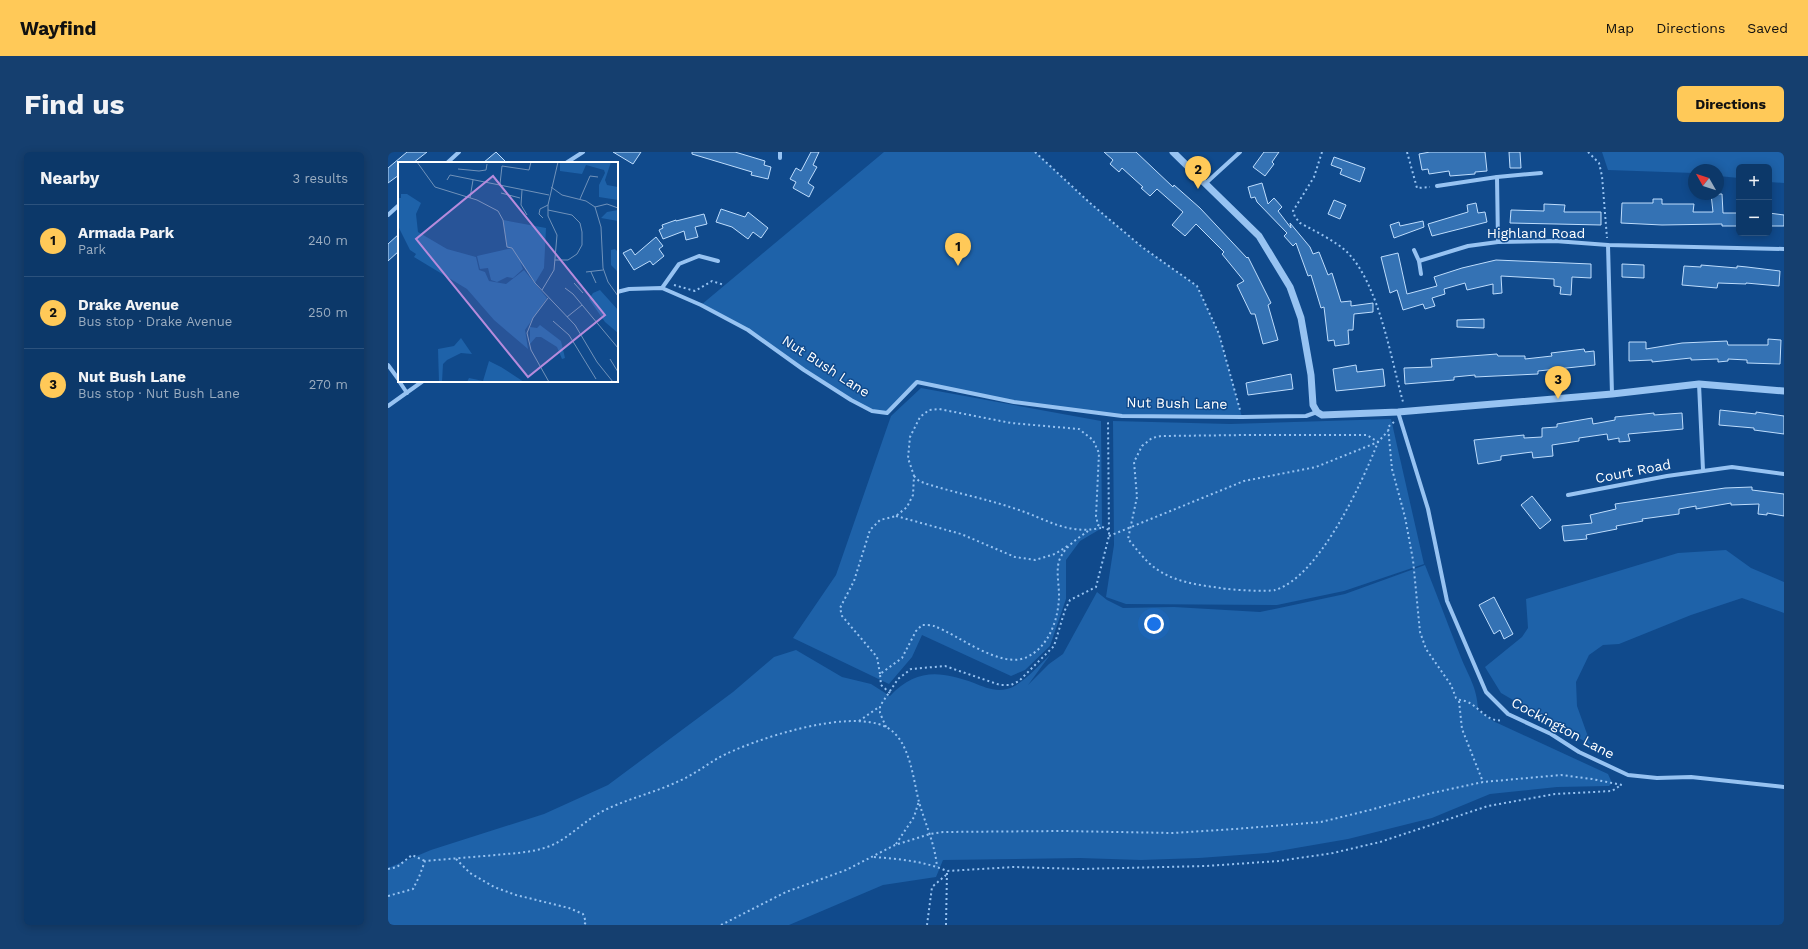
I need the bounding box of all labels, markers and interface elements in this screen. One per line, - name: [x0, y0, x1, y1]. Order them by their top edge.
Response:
- text: Wayfind: [20, 17, 96, 40]
- text: Map: [1606, 20, 1634, 36]
- text: Directions: [1656, 20, 1725, 36]
- text: Saved: [1747, 20, 1788, 36]
- button: Directions: [1677, 86, 1784, 122]
- text: Find us: [24, 88, 124, 121]
- pin: 2: [1185, 156, 1211, 189]
- inset map: [398, 162, 618, 382]
- north arrow: [1688, 164, 1724, 200]
- map controls: [1736, 164, 1772, 236]
- button: +: [1736, 164, 1772, 200]
- text: Nearby: [40, 168, 99, 188]
- text: 3 results: [293, 171, 348, 186]
- button: −: [1736, 200, 1772, 236]
- text: Armada Park: [78, 224, 174, 242]
- street label: Highland Road: [1487, 225, 1585, 241]
- text: 1: [50, 233, 56, 248]
- text: 240 m: [308, 233, 348, 248]
- pin: 1: [945, 233, 971, 266]
- text: Park: [78, 242, 106, 257]
- text: Drake Avenue: [78, 296, 179, 314]
- text: 2: [49, 305, 57, 320]
- text: 250 m: [308, 305, 348, 320]
- text: Bus stop · Drake Avenue: [78, 314, 232, 329]
- street label: Nut Bush Lane: [779, 332, 873, 400]
- pin: 3: [1545, 366, 1571, 399]
- text: Nut Bush Lane: [78, 368, 186, 386]
- text: 3: [49, 377, 57, 392]
- text: 270 m: [309, 377, 348, 392]
- text: Bus stop · Nut Bush Lane: [78, 386, 240, 401]
- street label: Nut Bush Lane: [1126, 394, 1228, 412]
- street label: Court Road: [1594, 456, 1672, 486]
- your location: [1144, 614, 1164, 634]
- street label: Cockington Lane: [1509, 694, 1617, 762]

